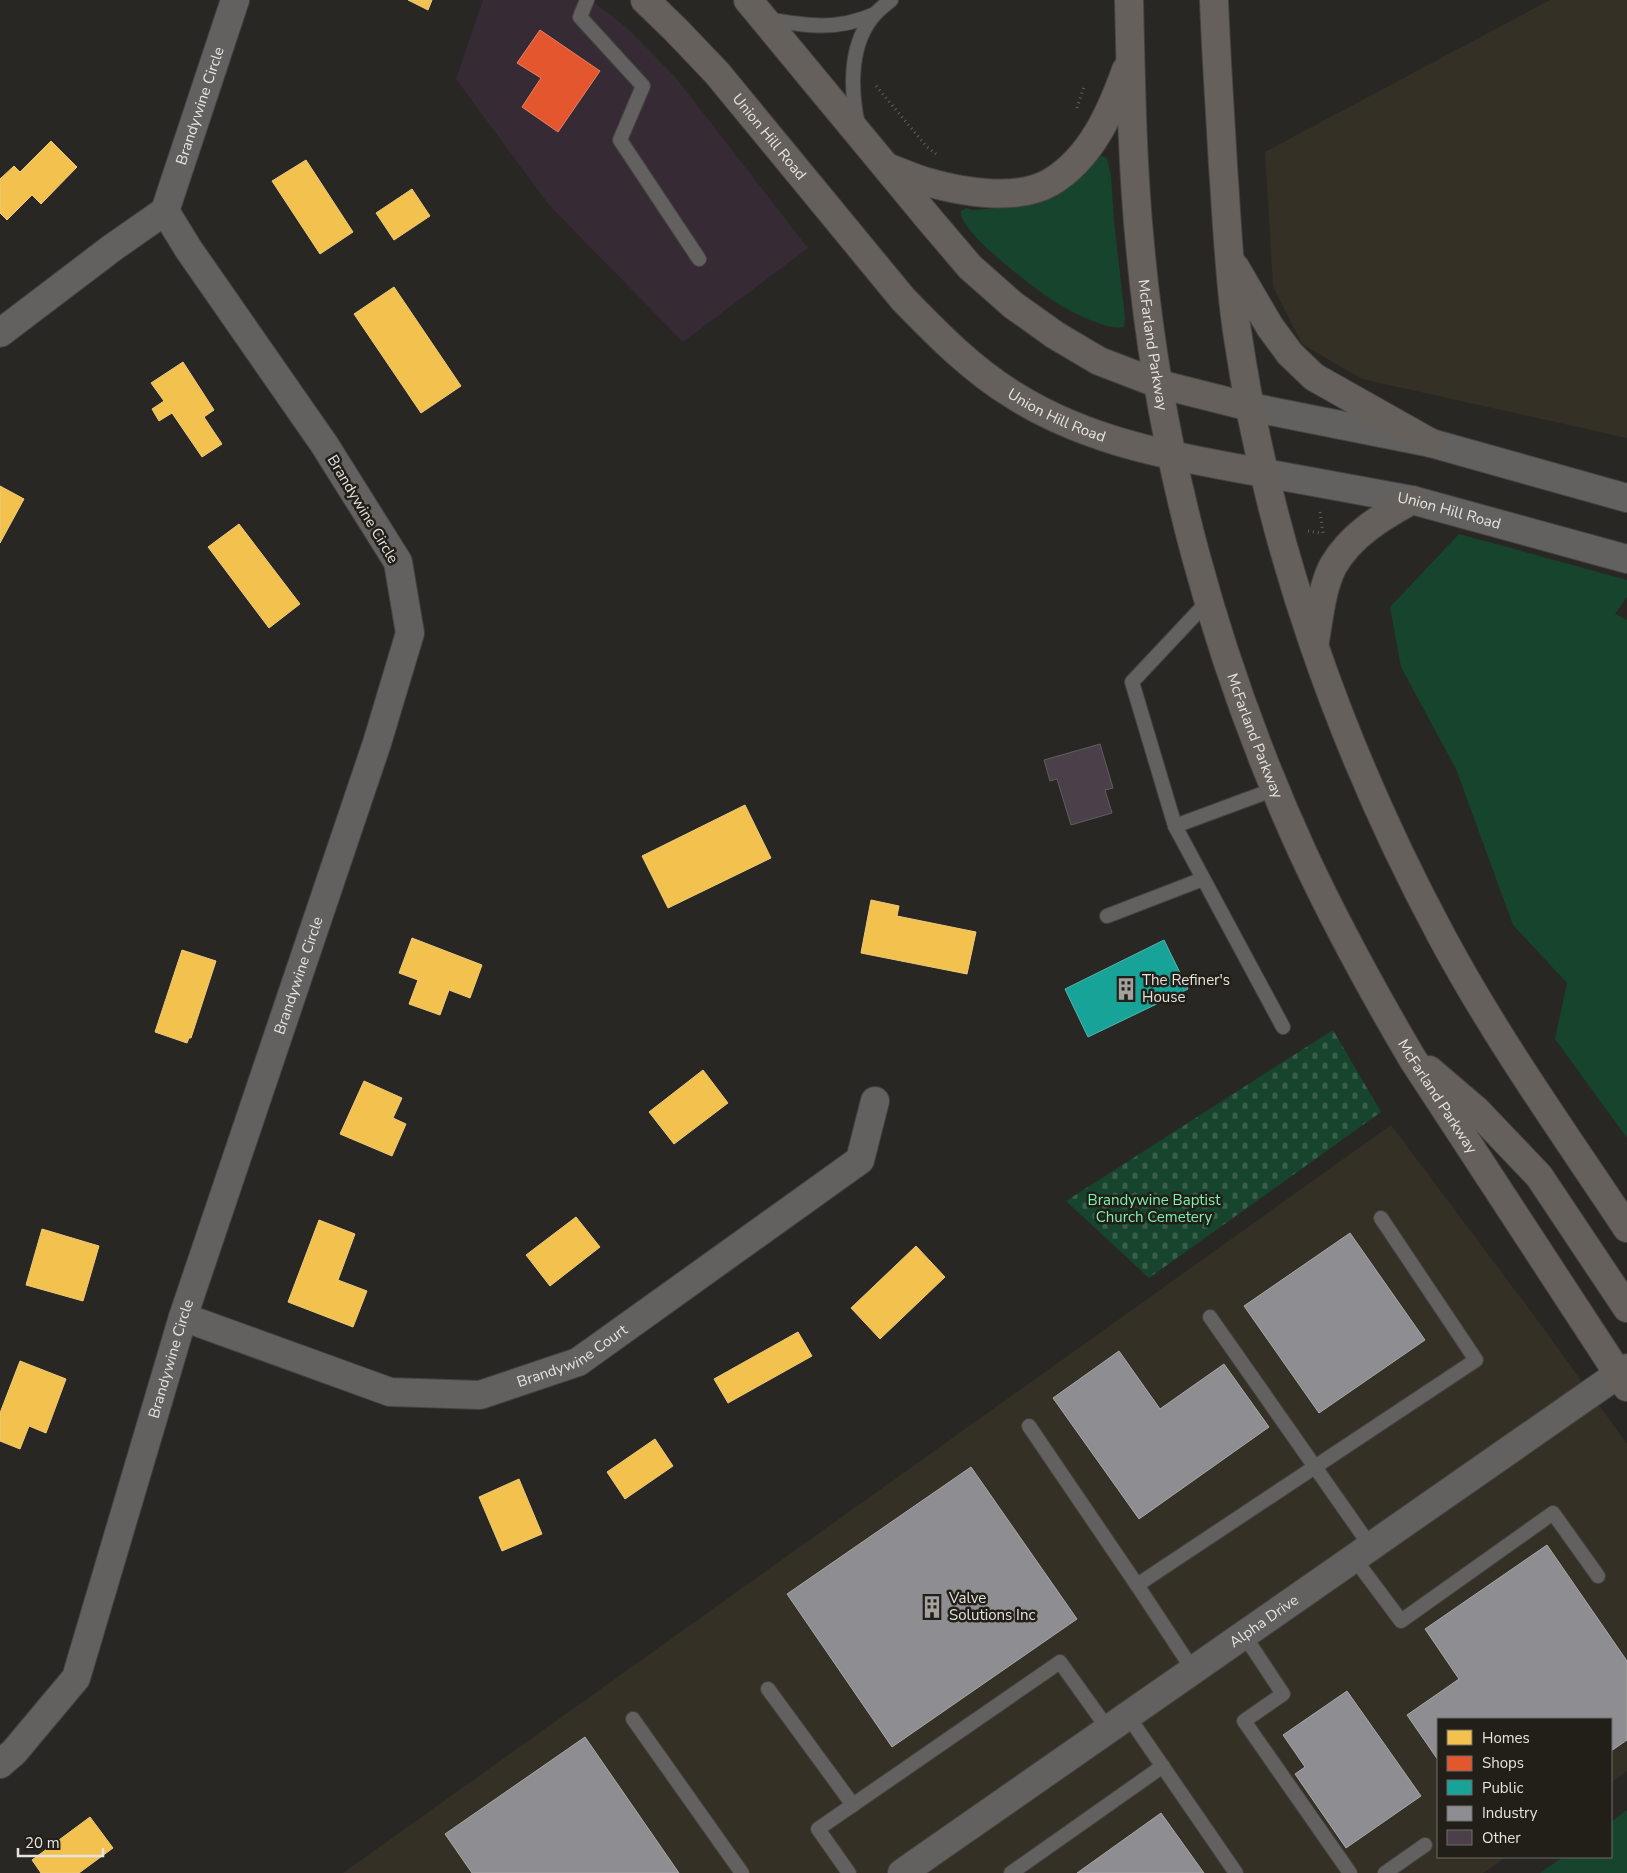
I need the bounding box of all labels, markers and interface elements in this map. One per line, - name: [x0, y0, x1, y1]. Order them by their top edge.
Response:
- street label: Brandywine Circle: [171, 44, 229, 168]
- street label: Union Hill Road: [728, 89, 811, 184]
- street label: McFarland Parkway: [1134, 278, 1173, 412]
- street label: Union Hill Road: [1004, 384, 1108, 447]
- street label: Brandywine Circle: [323, 451, 403, 567]
- street label: Union Hill Road: [1396, 488, 1503, 534]
- street label: McFarland Parkway: [1222, 671, 1288, 802]
- street label: Brandywine Circle: [269, 914, 328, 1037]
- place label: The Refiner's House: [1142, 970, 1230, 1007]
- building icon: The Refiner's House: [1113, 976, 1139, 1002]
- street label: McFarland Parkway: [1393, 1035, 1482, 1158]
- park label: Brandywine Baptist Church Cemetery: [1088, 1190, 1221, 1227]
- street label: Brandywine Circle: [144, 1297, 198, 1421]
- street label: Brandywine Court: [514, 1319, 632, 1392]
- place label: Valve Solutions Inc: [948, 1588, 1035, 1625]
- street label: Alpha Drive: [1225, 1590, 1302, 1652]
- building icon: Valve Solutions Inc: [919, 1594, 945, 1620]
- legend: [1437, 1718, 1612, 1858]
- text: Homes: [1482, 1728, 1530, 1748]
- text: Shops: [1482, 1753, 1524, 1773]
- text: Public: [1482, 1778, 1523, 1798]
- text: Industry: [1482, 1803, 1538, 1823]
- scale bar: [18, 1826, 102, 1858]
- text: Other: [1482, 1828, 1521, 1848]
- text: 20 m: [25, 1833, 60, 1853]

